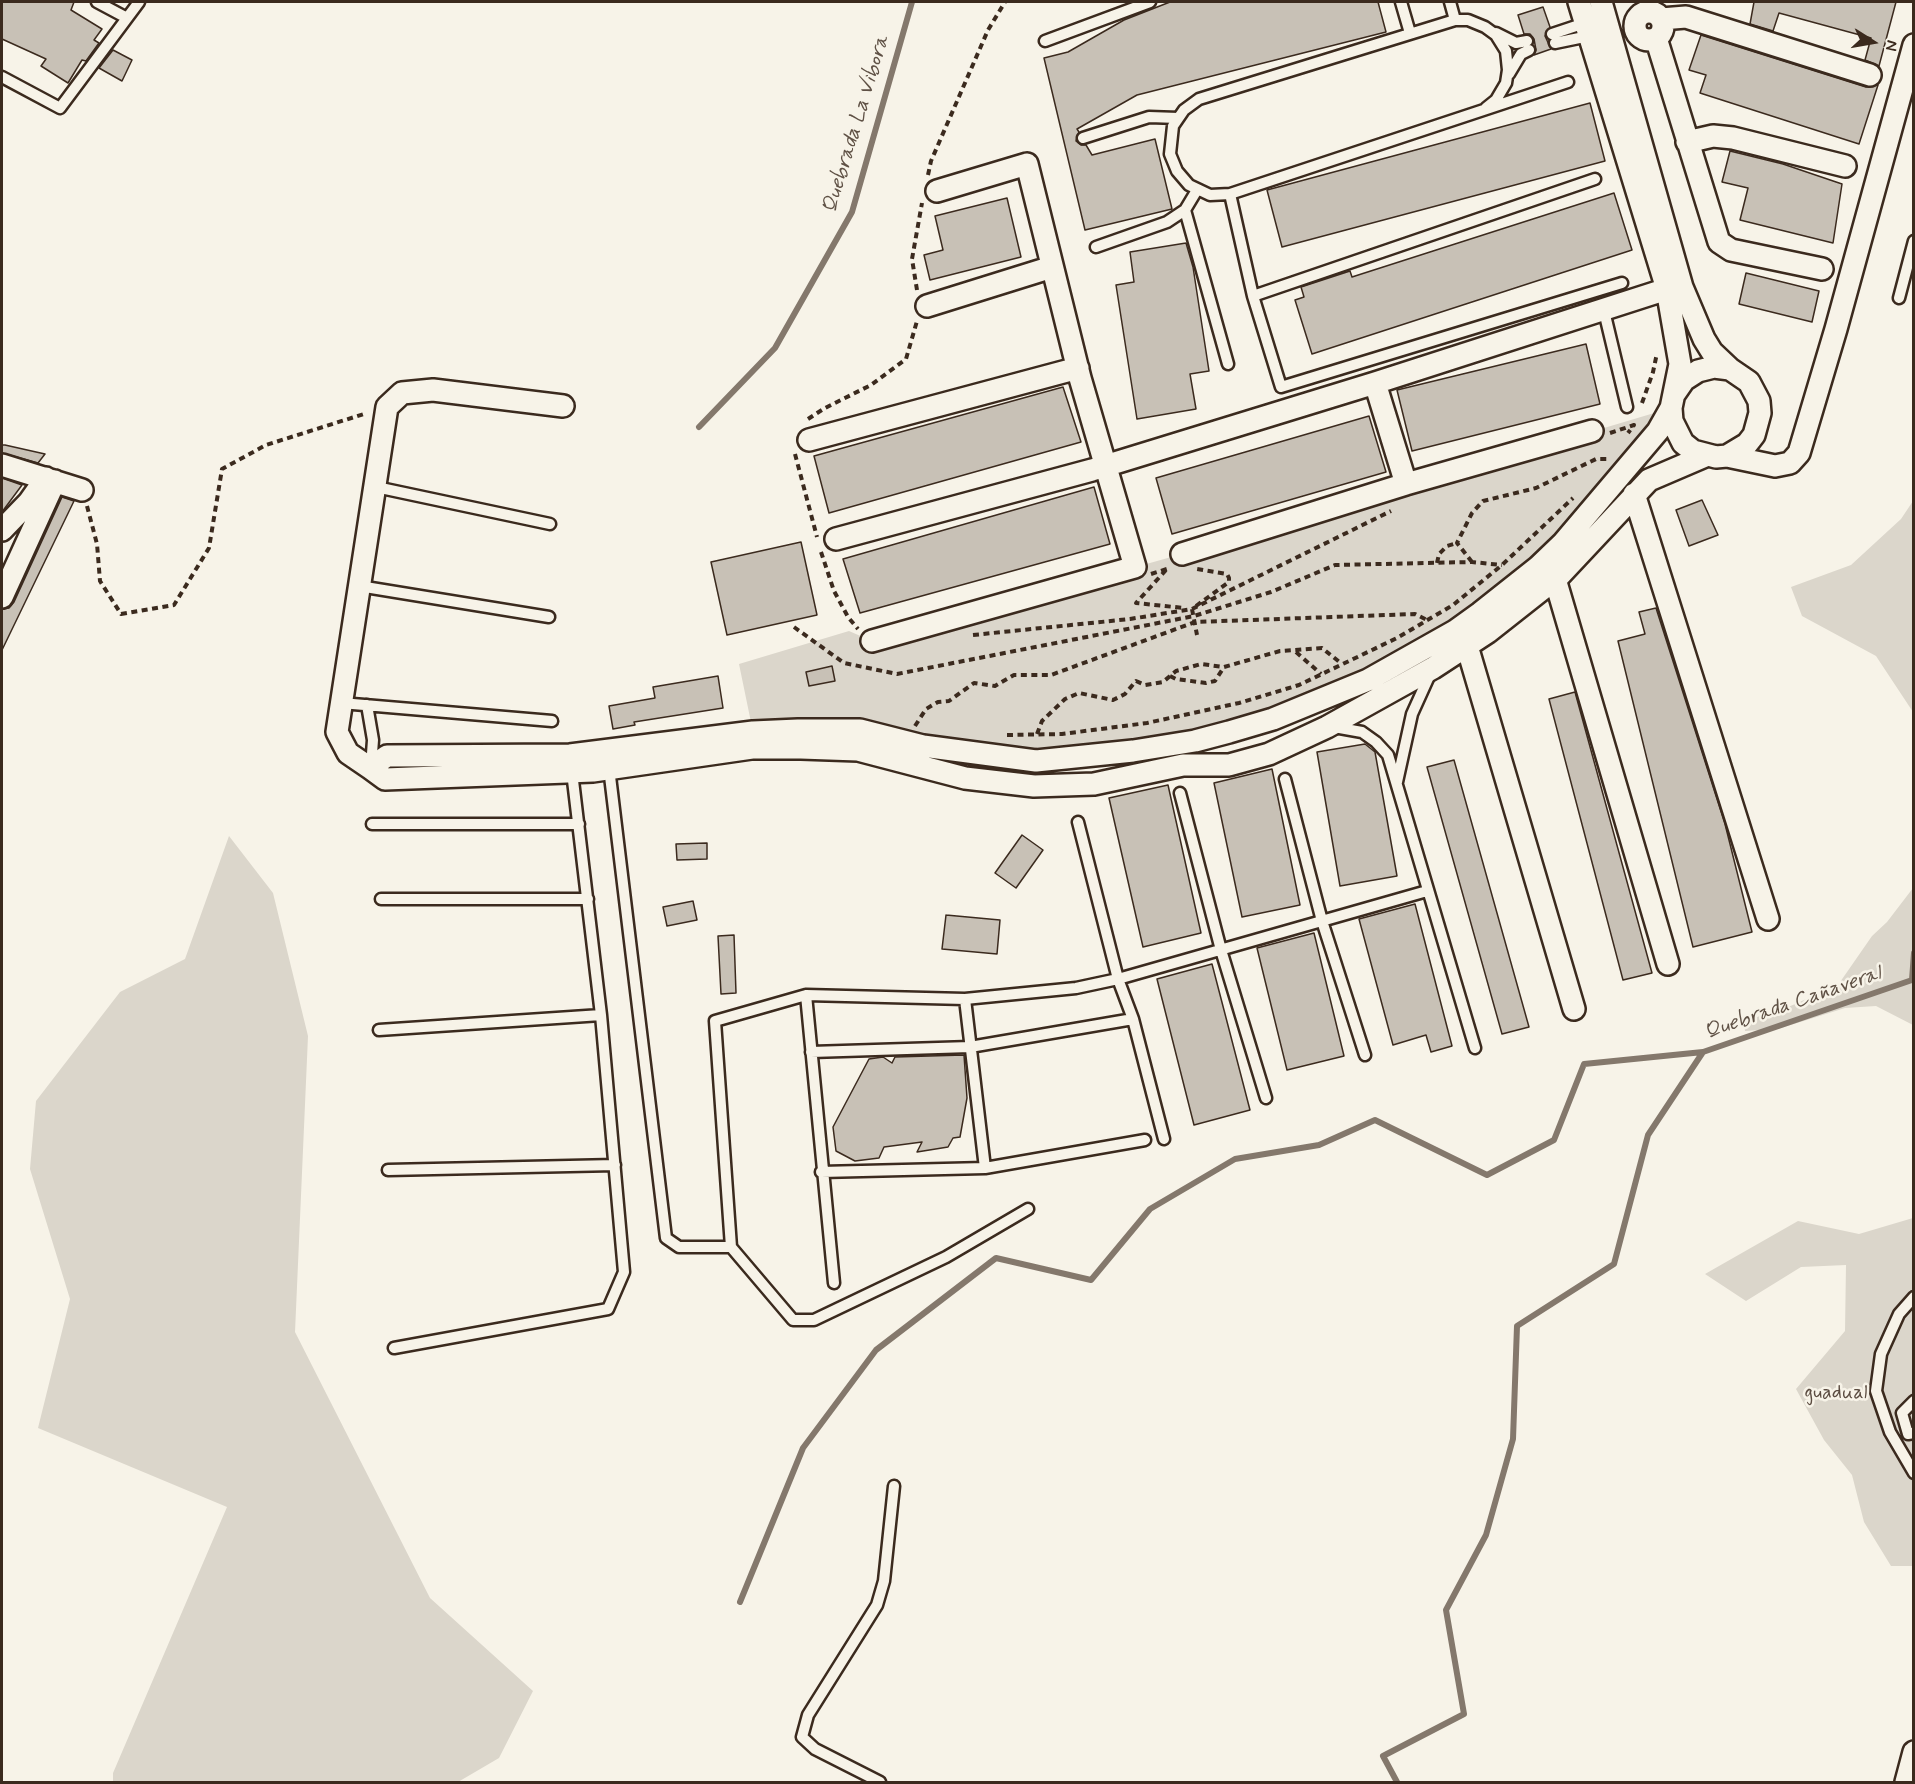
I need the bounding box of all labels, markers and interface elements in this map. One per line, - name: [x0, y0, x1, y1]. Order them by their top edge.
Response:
- north arrow: [1843, 12, 1903, 72]
- water label: Quebrada La Vibora: [818, 33, 896, 217]
- text: N: [1880, 38, 1902, 53]
- water label: Quebrada Cañaveral: [1701, 962, 1885, 1046]
- park label: guadual: [1804, 1382, 1868, 1406]

